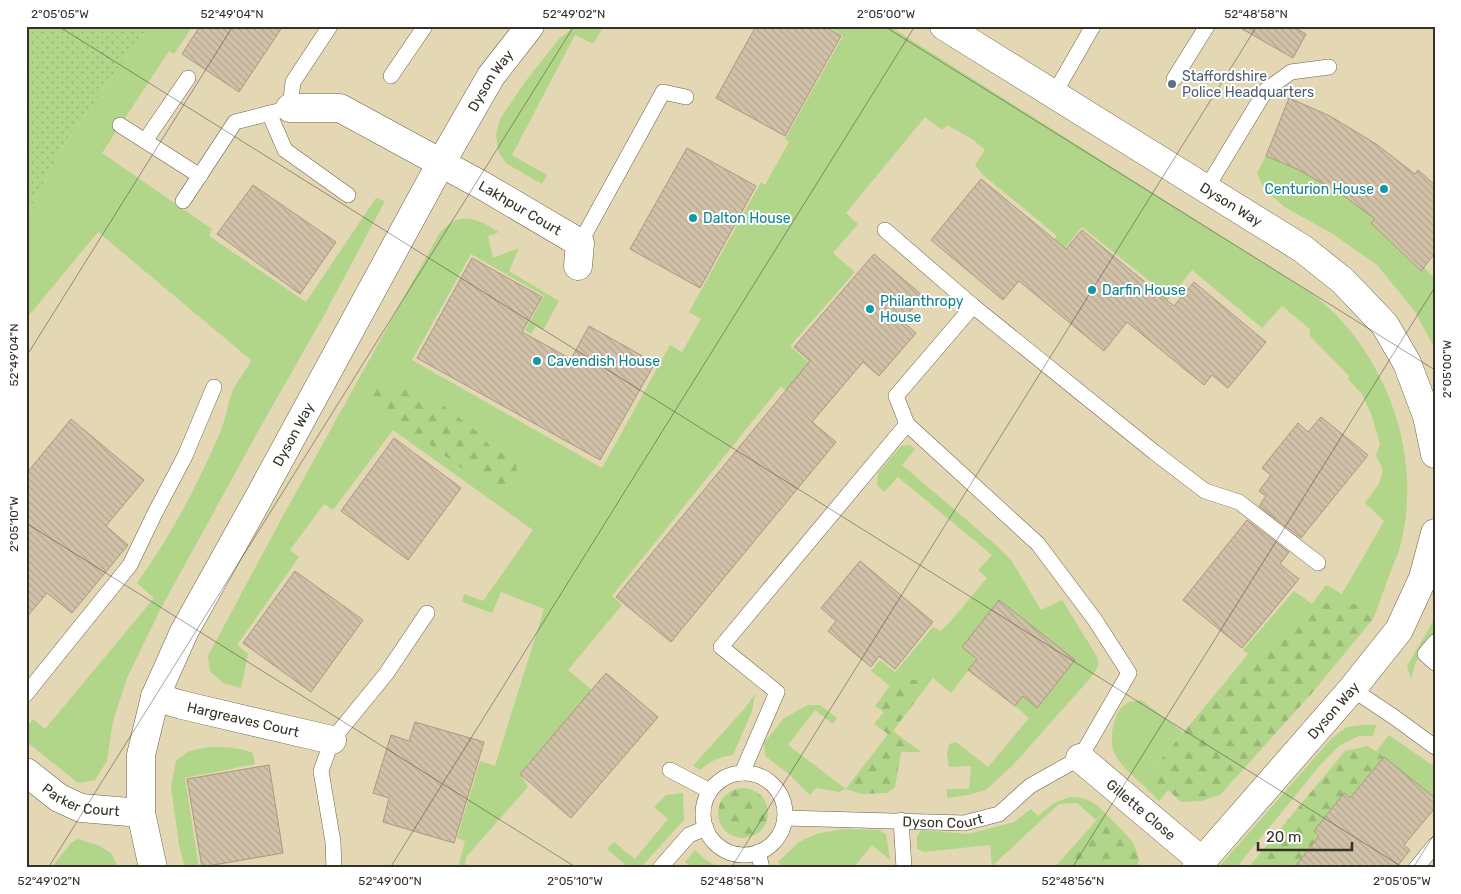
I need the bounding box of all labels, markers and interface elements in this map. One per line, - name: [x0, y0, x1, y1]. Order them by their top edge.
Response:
- text: 2°05'05"W: [31, 7, 89, 21]
- text: 52°49'04"N: [200, 7, 264, 21]
- text: 52°49'02"N: [543, 7, 605, 21]
- text: 2°05'00"W: [857, 7, 916, 21]
- text: 52°48'58"N: [1224, 7, 1288, 21]
- street label: Dyson Way: [464, 47, 517, 115]
- place label: Staffordshire Police Headquarters: [1182, 68, 1314, 101]
- marker: Staffordshire Police Headquarters: [1166, 78, 1178, 90]
- street label: Lakhpur Court: [476, 177, 565, 239]
- street label: Dyson Way: [1197, 179, 1265, 231]
- place label: Centurion House: [1264, 181, 1374, 198]
- marker: Centurion House: [1378, 183, 1390, 195]
- place label: Dalton House: [703, 210, 791, 227]
- marker: Dalton House: [687, 212, 699, 224]
- place label: Darfin House: [1102, 282, 1186, 299]
- marker: Darfin House: [1086, 284, 1098, 296]
- place label: Philanthropy House: [880, 293, 964, 326]
- marker: Philanthropy House: [864, 303, 876, 315]
- text: 52°49'04"N: [7, 323, 21, 387]
- text: 2°05'00"W: [1440, 339, 1454, 398]
- place label: Cavendish House: [547, 353, 660, 370]
- marker: Cavendish House: [531, 355, 543, 367]
- street label: Dyson Way: [269, 399, 318, 469]
- text: 2°05'10"W: [7, 496, 21, 552]
- street label: Dyson Way: [1304, 679, 1363, 743]
- street label: Hargreaves Court: [185, 698, 301, 741]
- street label: Gillette Close: [1103, 776, 1179, 844]
- street label: Parker Court: [39, 780, 121, 820]
- street label: Dyson Court: [902, 810, 986, 832]
- scale bar: [1258, 819, 1352, 851]
- text: 20 m: [1266, 828, 1301, 846]
- text: 52°49'02"N: [18, 874, 80, 888]
- text: 52°49'00"N: [358, 874, 422, 888]
- text: 2°05'10"W: [547, 874, 603, 888]
- text: 52°48'58"N: [700, 874, 764, 888]
- text: 52°48'56"N: [1042, 874, 1104, 888]
- text: 2°05'05"W: [1373, 874, 1431, 888]

